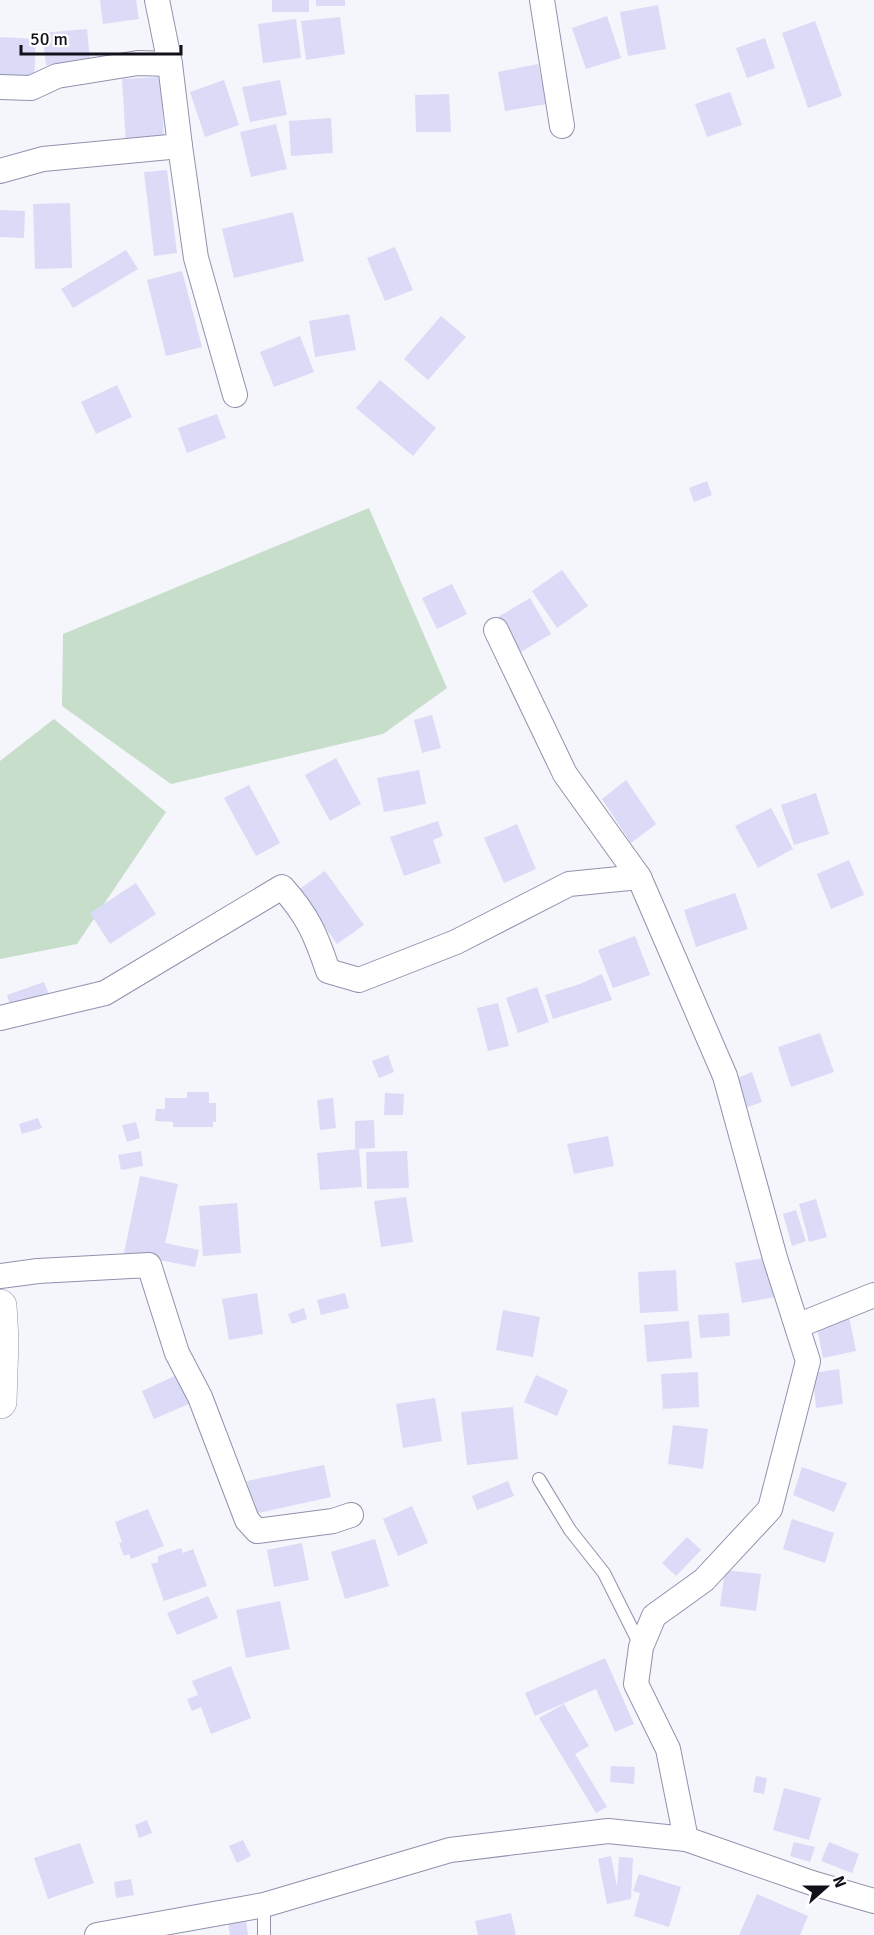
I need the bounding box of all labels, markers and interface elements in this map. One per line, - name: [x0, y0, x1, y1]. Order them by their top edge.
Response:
- scale bar: [21, 18, 182, 56]
- text: 50 m: [30, 28, 68, 50]
- north arrow: [796, 1857, 856, 1917]
- text: N: [828, 1873, 850, 1891]

